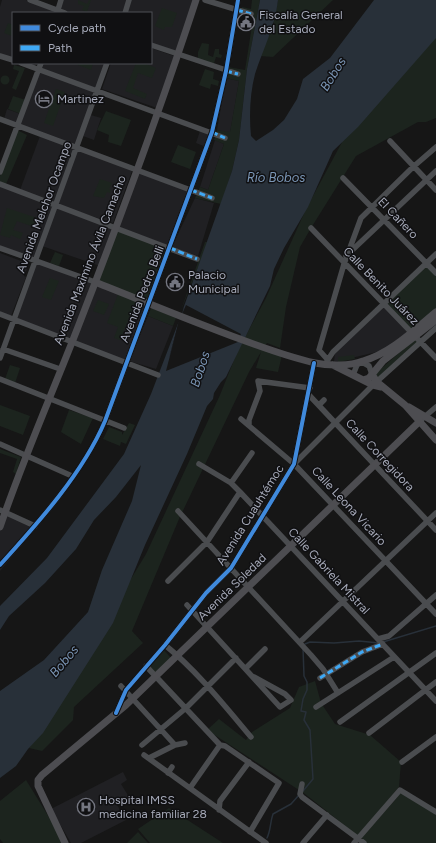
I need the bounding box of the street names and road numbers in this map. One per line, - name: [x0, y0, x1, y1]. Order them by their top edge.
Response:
- street label: Avenida Melchor Ocampo: [14, 139, 74, 275]
- street label: Avenida Maximino Ávila Camacho: [51, 173, 129, 347]
- street label: El Cañero: [375, 195, 421, 242]
- street label: Avenida Pedro Belli: [117, 244, 167, 344]
- street label: Calle Benito Juárez: [340, 244, 422, 328]
- street label: Calle Corregidora: [343, 416, 417, 494]
- street label: Avenida Cuauhtémoc: [213, 462, 287, 568]
- street label: Calle Leona Vicario: [309, 464, 389, 548]
- street label: Calle Gabriela Mistral: [285, 525, 373, 617]
- street label: Avenida Soledad: [195, 551, 269, 623]

